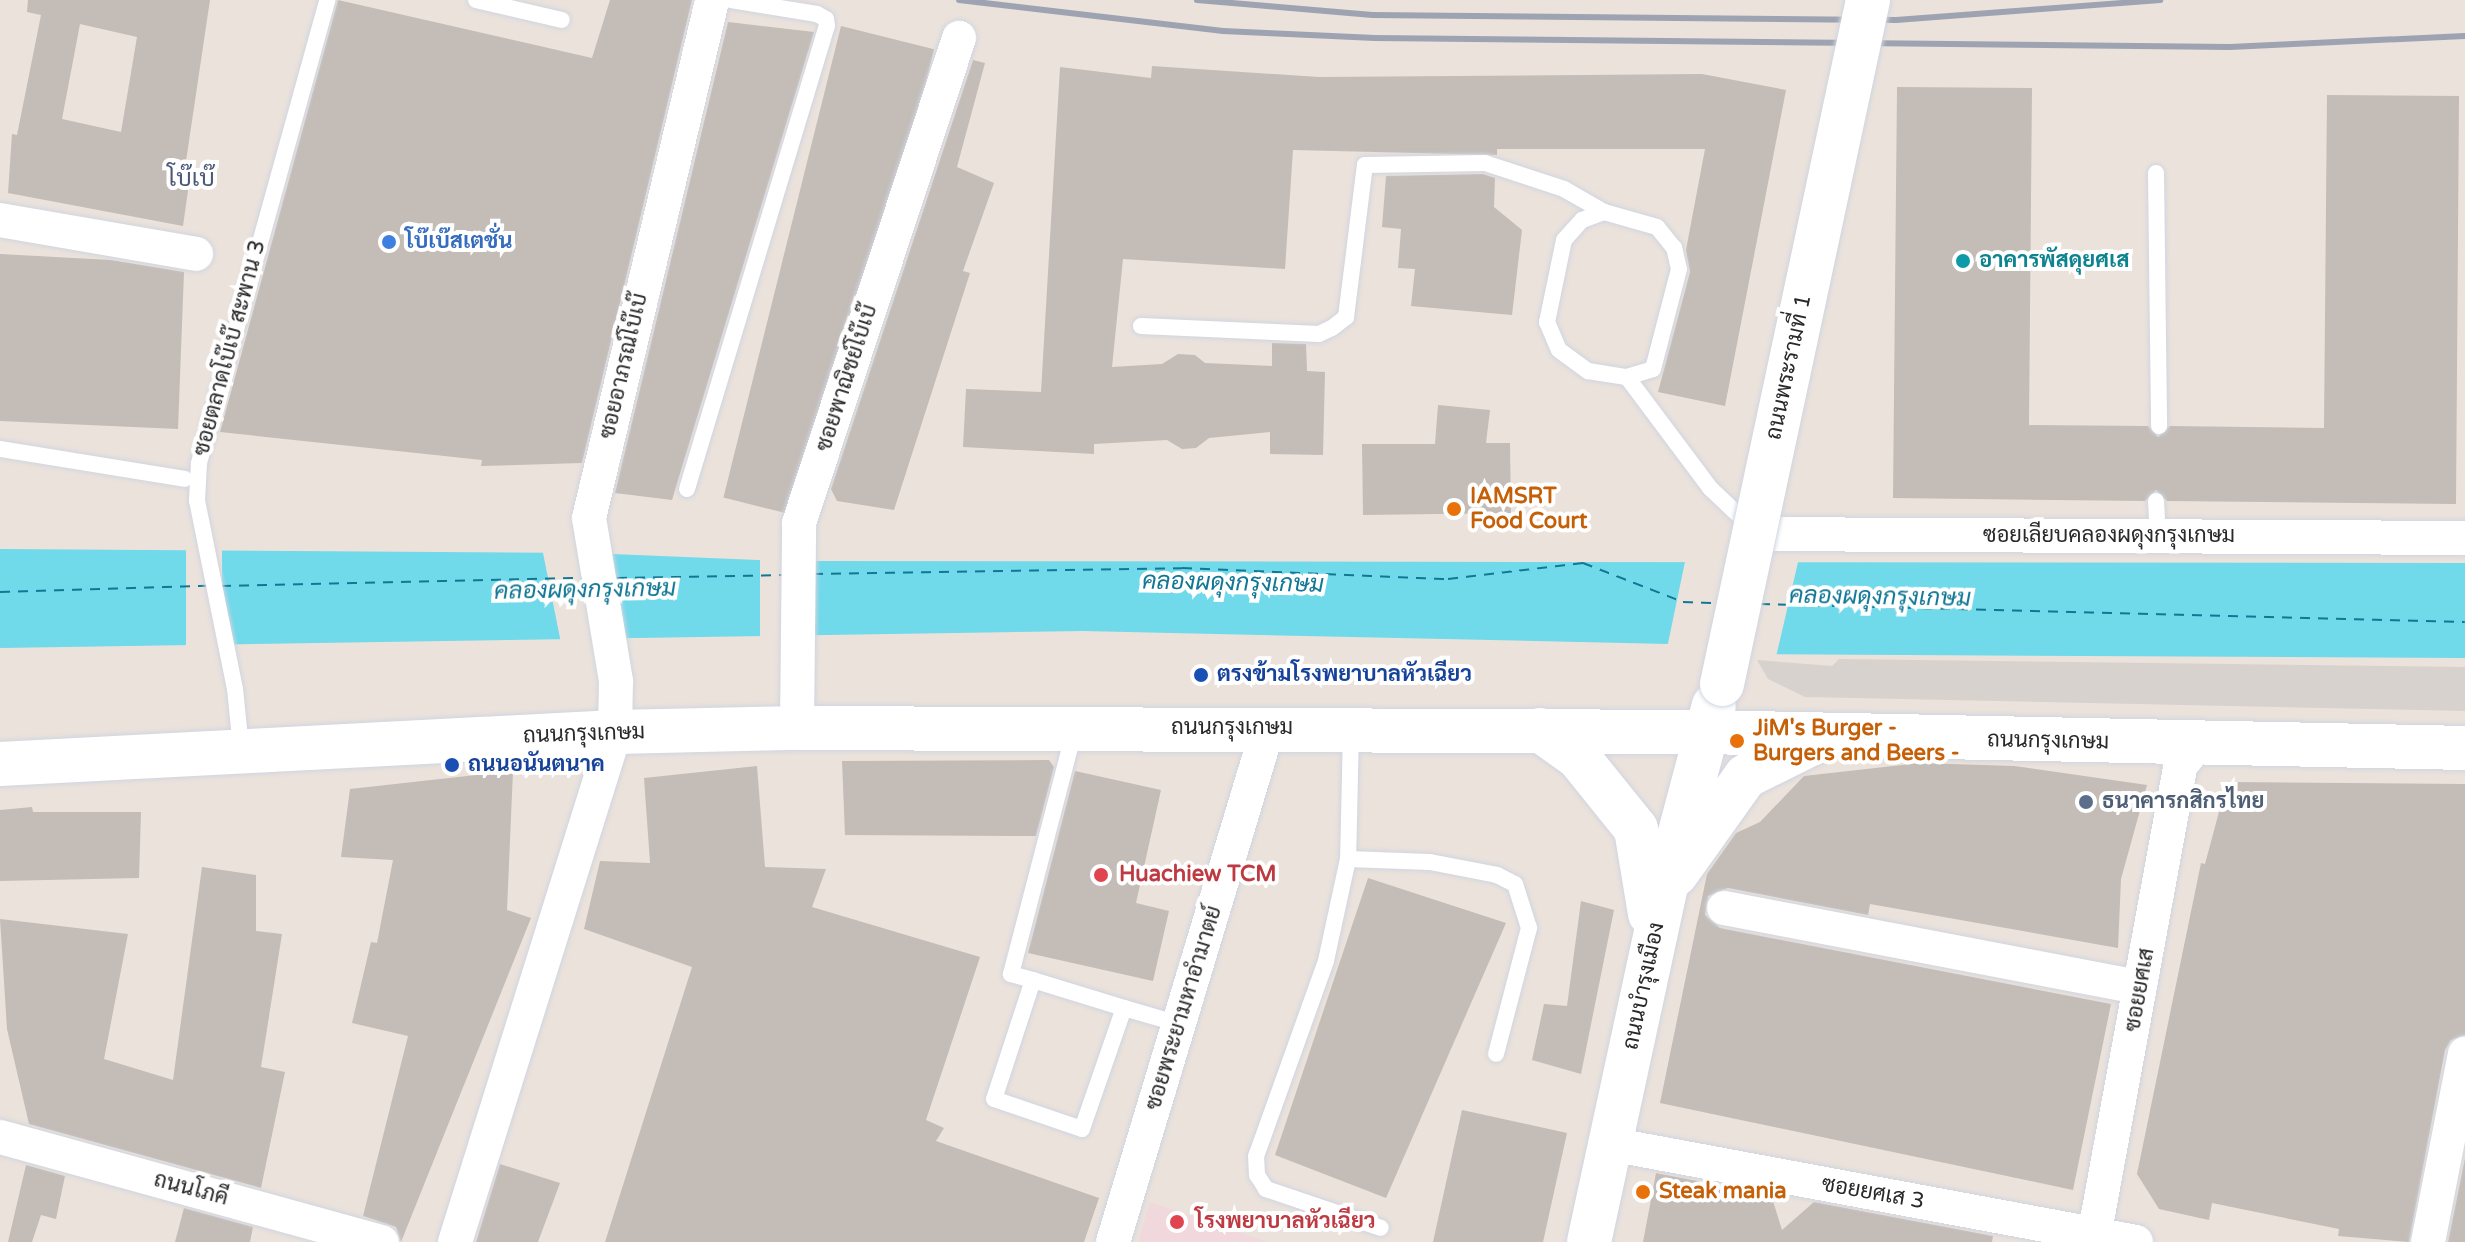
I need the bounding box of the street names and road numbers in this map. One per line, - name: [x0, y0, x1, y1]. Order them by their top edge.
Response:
- street label: ซอยตลาดโบ๊เบ๊ สะพาน 3: [188, 237, 272, 459]
- street label: ซอยอาภรณ์โบ๊เบ๊: [594, 291, 654, 441]
- street label: ถนนพระรามที่ 1: [1761, 292, 1817, 442]
- street label: ซอยพาณิชย์โบ๊เบ๊: [811, 301, 883, 455]
- street label: ซอยเลียบคลองผดุงกรุงเกษม: [1983, 523, 2235, 549]
- street label: ถนนกรุงเกษม: [1171, 715, 1293, 741]
- street label: ถนนกรุงเกษม: [523, 719, 645, 749]
- street label: ถนนกรุงเกษม: [1987, 727, 2109, 755]
- street label: ซอยพระยามหาอำมาตย์: [1140, 903, 1228, 1113]
- street label: ถนนบำรุงเมือง: [1618, 920, 1670, 1052]
- street label: ซอยยศเส: [2120, 946, 2160, 1034]
- street label: ถนนโภคี: [151, 1166, 231, 1212]
- street label: ซอยยศเส 3: [1820, 1171, 1926, 1215]

